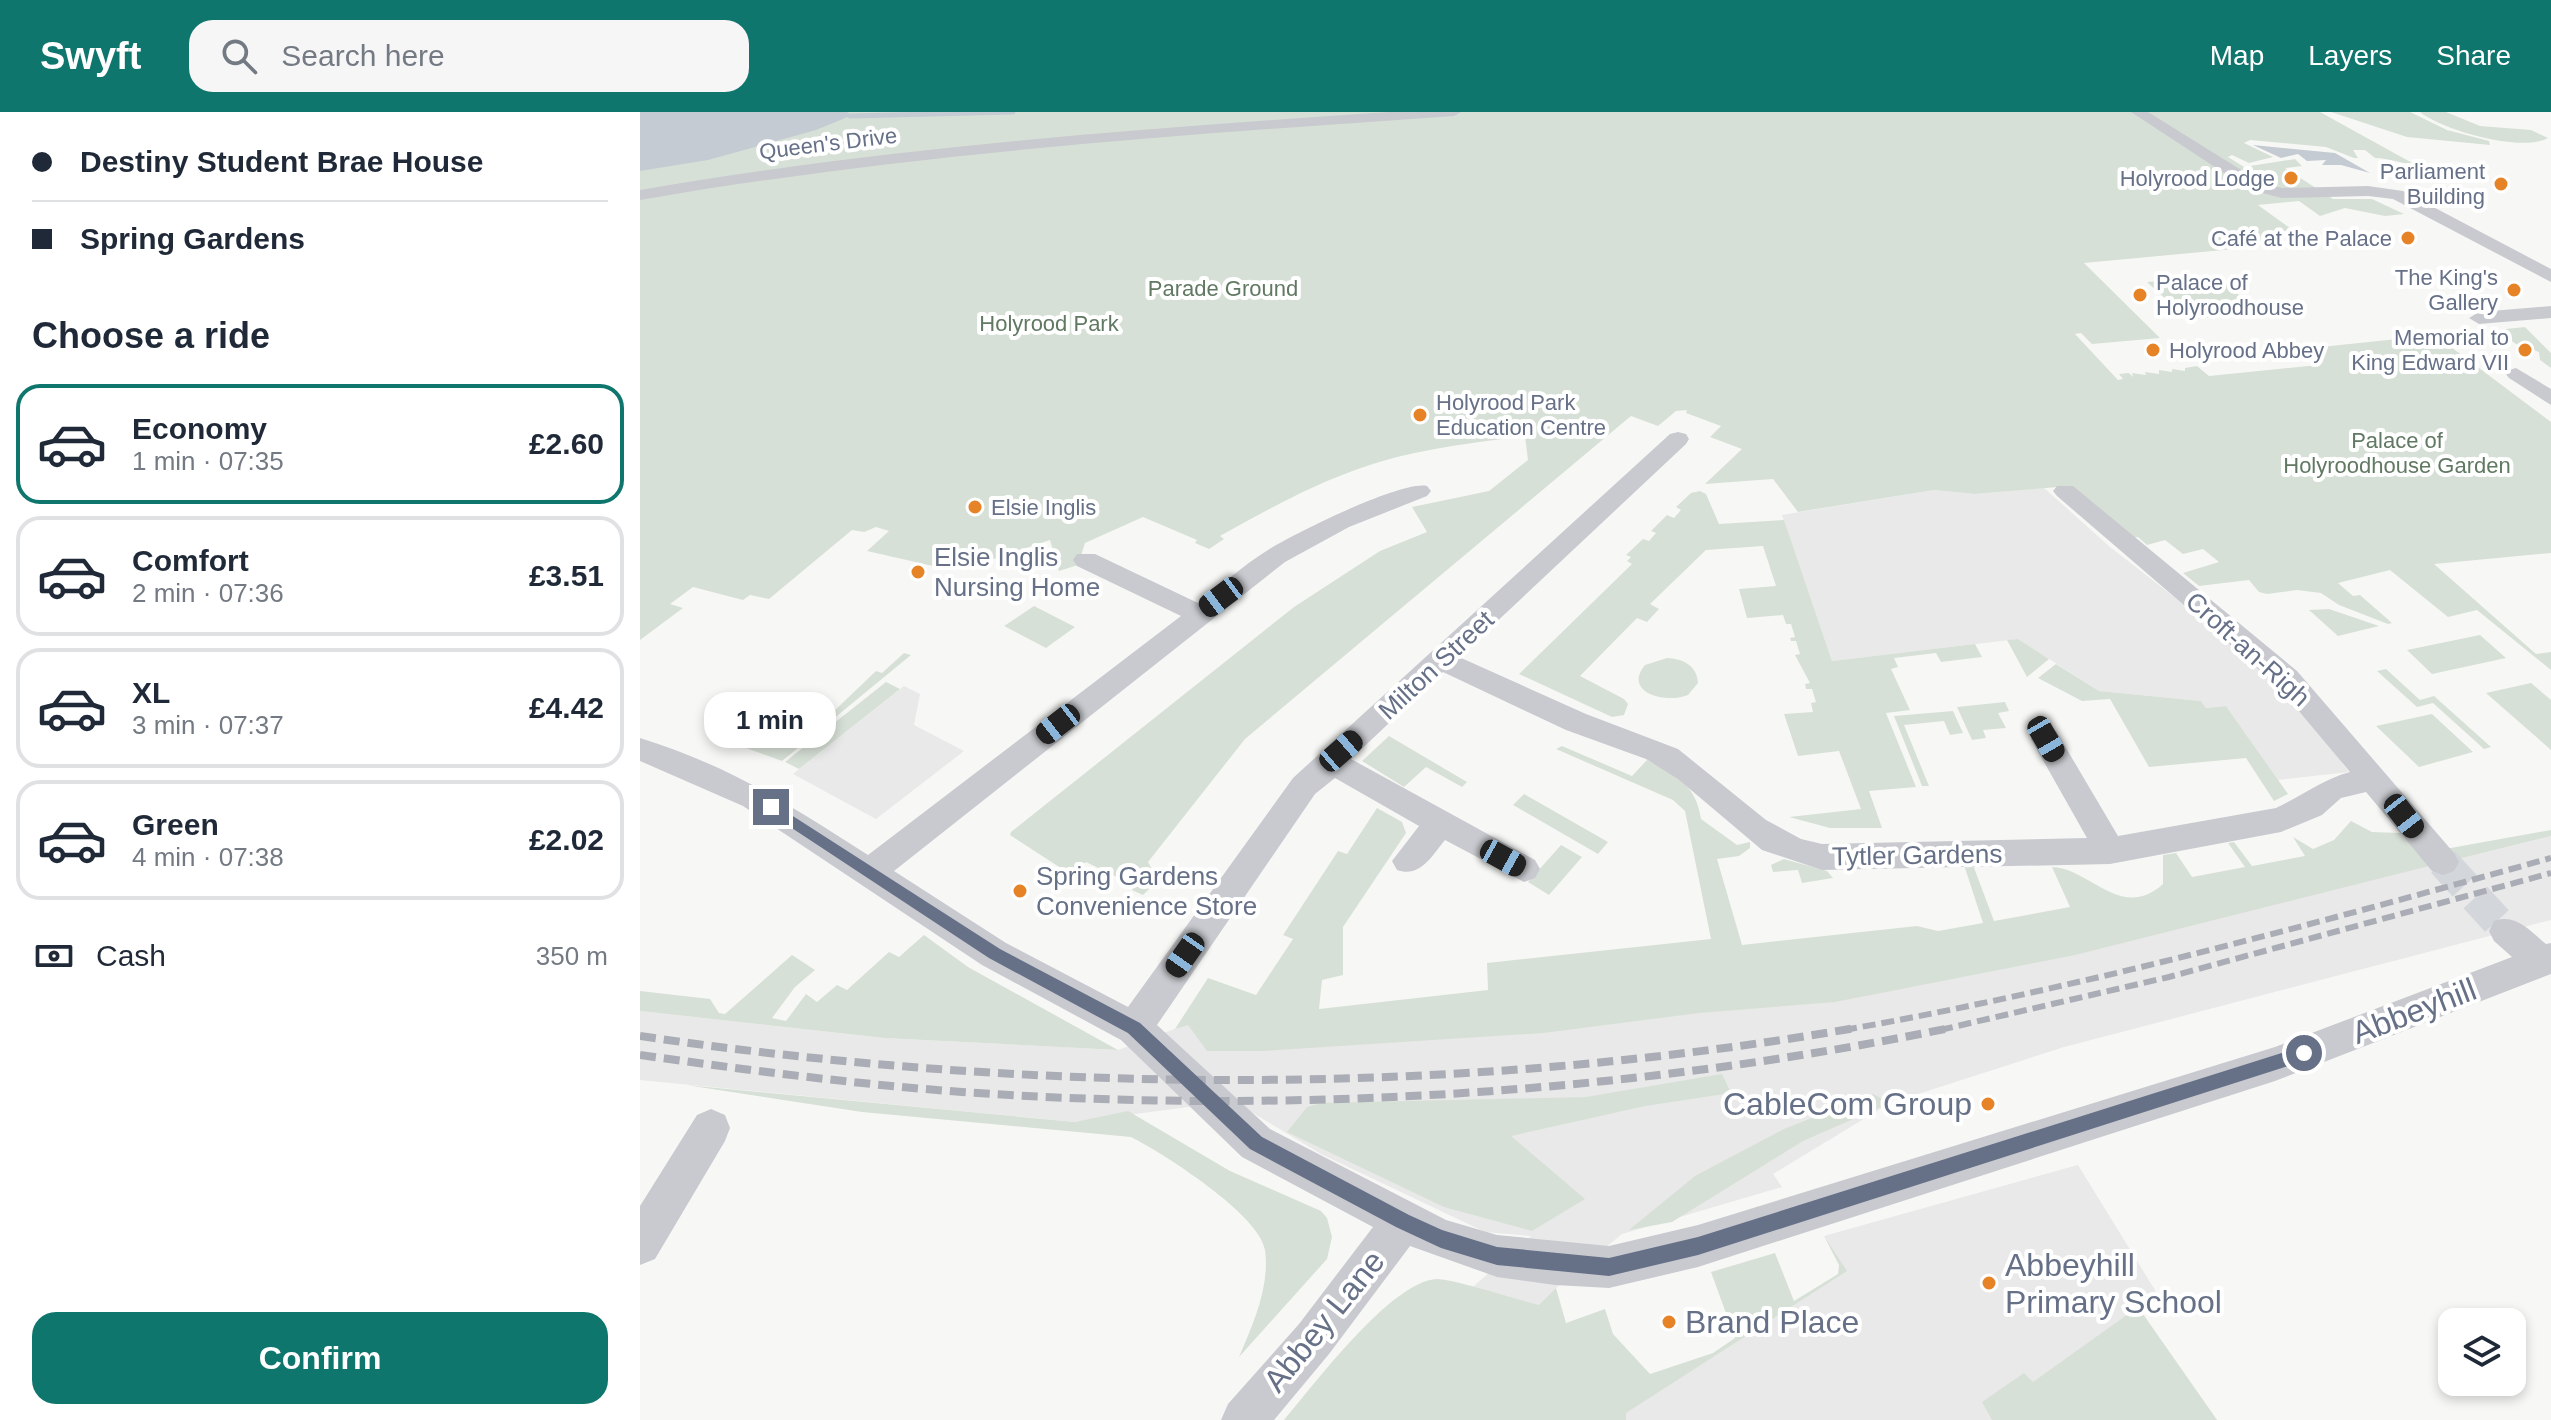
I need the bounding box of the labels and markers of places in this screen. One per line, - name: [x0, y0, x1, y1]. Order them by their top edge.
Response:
- place label: Parliament Building: [2380, 159, 2485, 209]
- place label: Holyrood Lodge: [2120, 166, 2275, 191]
- marker: Holyrood Lodge: [2282, 169, 2300, 187]
- marker: Parliament Building: [2492, 175, 2510, 193]
- place label: Café at the Palace: [2211, 226, 2392, 251]
- marker: Café at the Palace: [2399, 229, 2417, 247]
- place label: The King's Gallery: [2395, 265, 2498, 315]
- place label: Palace of Holyroodhouse: [2156, 270, 2304, 320]
- marker: The King's Gallery: [2505, 281, 2523, 299]
- marker: Palace of Holyroodhouse: [2131, 286, 2149, 304]
- place label: Memorial to King Edward VII: [2351, 325, 2509, 375]
- place label: Holyrood Abbey: [2169, 338, 2324, 363]
- marker: Holyrood Abbey: [2144, 341, 2162, 359]
- marker: Memorial to King Edward VII: [2516, 341, 2534, 359]
- place label: Holyrood Park Education Centre: [1436, 390, 1606, 440]
- marker: Holyrood Park Education Centre: [1411, 406, 1429, 424]
- place label: Elsie Inglis: [991, 495, 1096, 520]
- marker: Elsie Inglis: [966, 498, 984, 516]
- place label: Elsie Inglis Nursing Home: [934, 542, 1100, 602]
- marker: Elsie Inglis Nursing Home: [909, 563, 927, 581]
- place label: Spring Gardens Convenience Store: [1036, 861, 1257, 921]
- marker: Spring Gardens Convenience Store: [1011, 882, 1029, 900]
- place label: CableCom Group: [1723, 1086, 1972, 1122]
- marker: CableCom Group: [1979, 1095, 1997, 1113]
- place label: Abbeyhill Primary School: [2005, 1247, 2222, 1320]
- marker: Abbeyhill Primary School: [1980, 1274, 1998, 1292]
- place label: Brand Place: [1685, 1304, 1859, 1340]
- marker: Brand Place: [1660, 1313, 1678, 1331]

